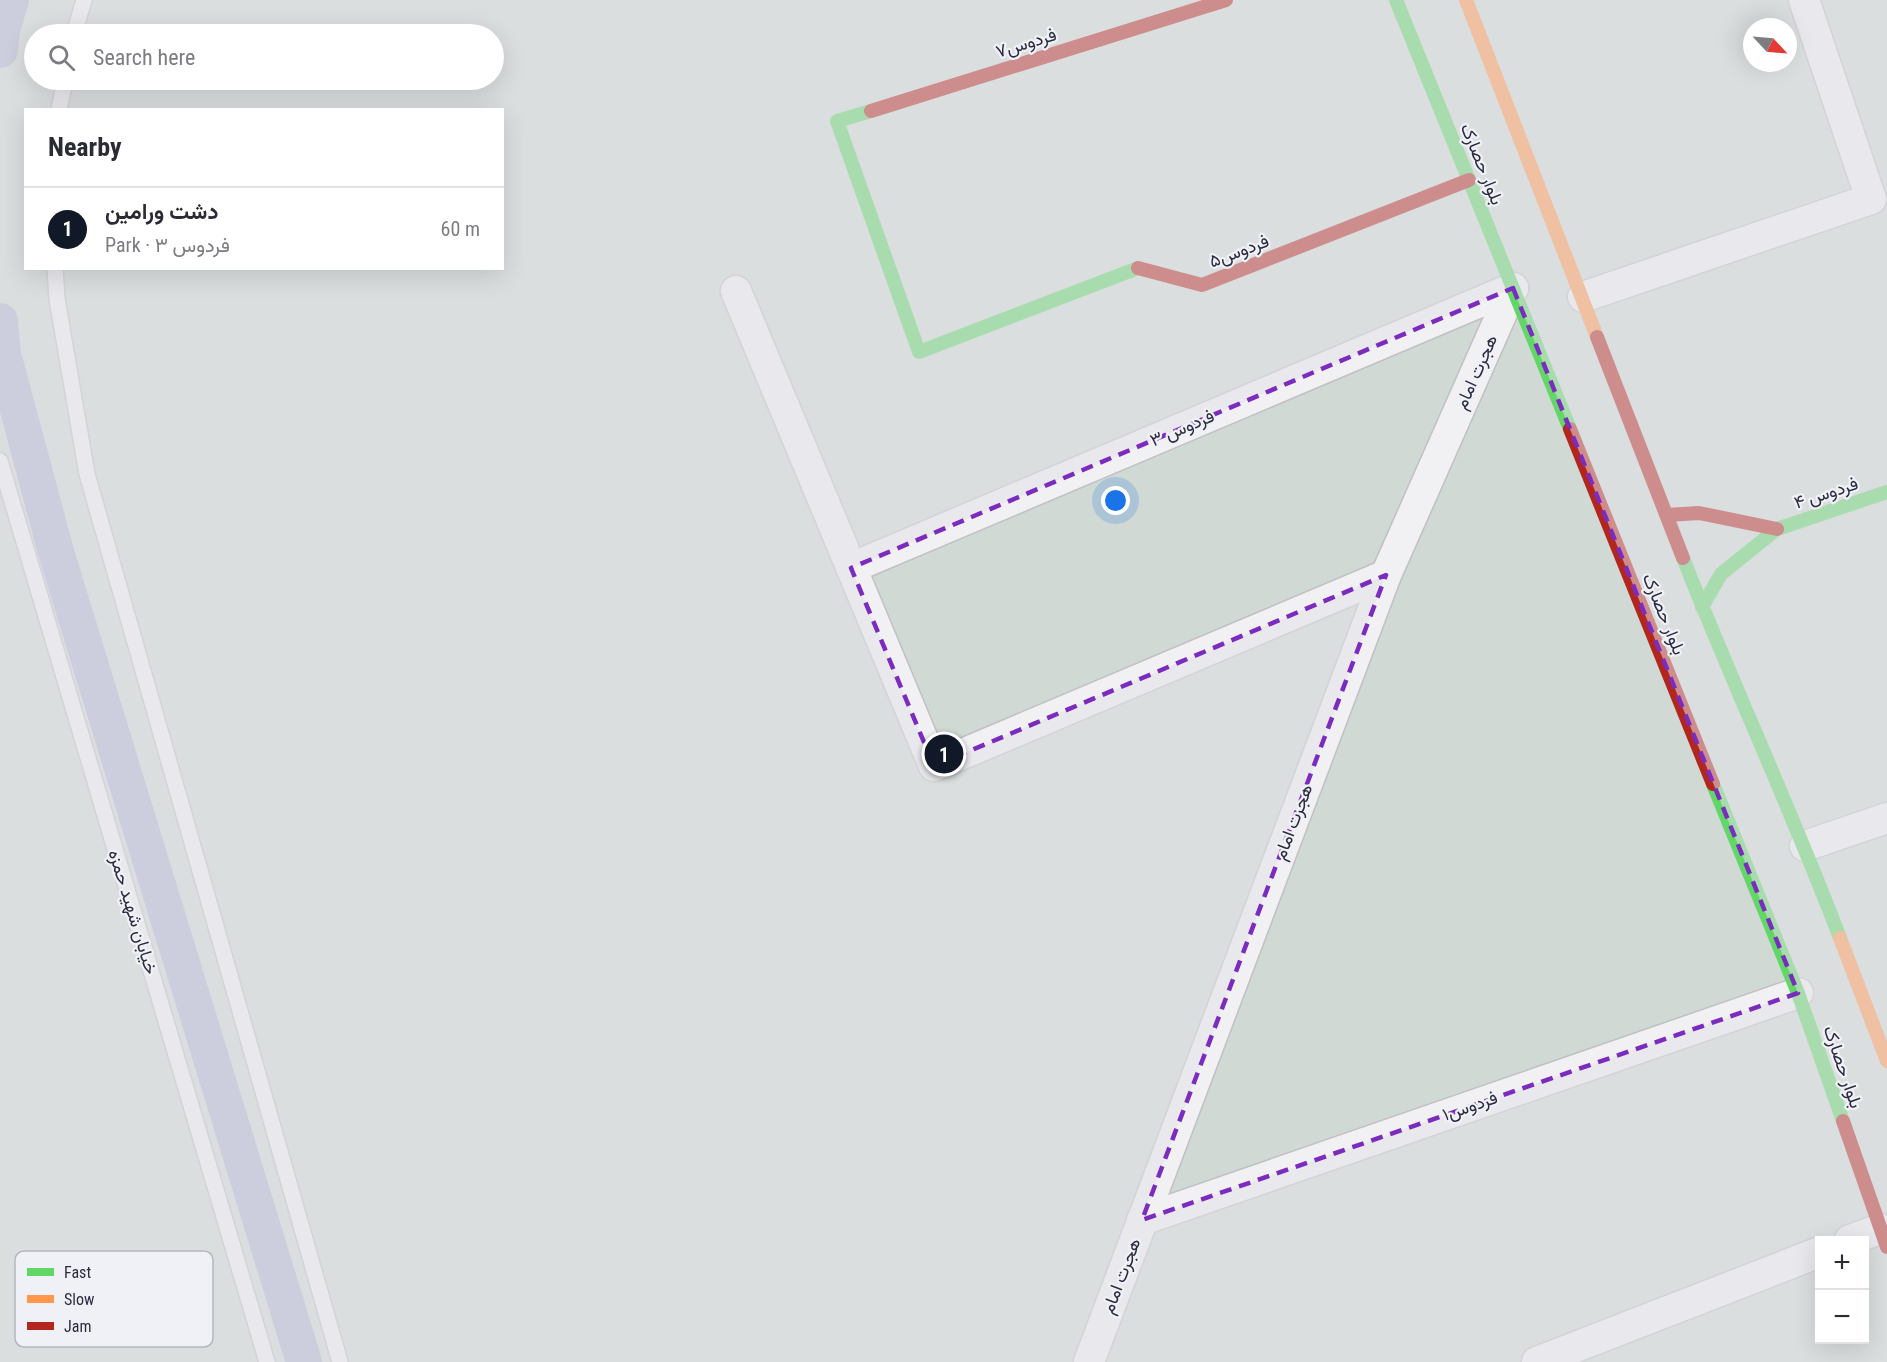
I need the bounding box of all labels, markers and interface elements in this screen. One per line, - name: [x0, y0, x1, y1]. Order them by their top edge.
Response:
- north arrow: [1743, 18, 1797, 72]
- street label: فردوس۷: [993, 23, 1059, 63]
- search box: [24, 24, 504, 90]
- icon: search: [45, 41, 78, 74]
- text: Search here: [93, 45, 195, 70]
- street label: بلوار حصارک: [1456, 120, 1508, 208]
- text: Nearby: [48, 132, 122, 162]
- text: دشت ورامین: [105, 199, 218, 224]
- text: 1: [62, 217, 73, 241]
- text: 60 m: [441, 217, 480, 241]
- street label: فردوس۵: [1206, 230, 1272, 272]
- text: Park · فردوس ۳: [105, 233, 230, 257]
- street label: هجرت امام: [1450, 331, 1503, 413]
- street label: فردوس ۳: [1147, 405, 1217, 451]
- street label: فردوس ۴: [1791, 472, 1861, 514]
- your location: [1101, 486, 1130, 515]
- street label: بلوار حصارک: [1638, 570, 1690, 658]
- pin: 1: [924, 732, 964, 777]
- street label: هجرت امام: [1269, 781, 1318, 863]
- street label: خیابان شهید حمزه: [104, 847, 162, 977]
- street label: بلوار حصارک: [1819, 1023, 1867, 1111]
- street label: فردوس۱: [1440, 1086, 1500, 1126]
- street label: هجرت امام: [1097, 1235, 1146, 1317]
- map controls: [1815, 1236, 1869, 1344]
- button: +: [1815, 1236, 1869, 1290]
- legend: [15, 1251, 213, 1347]
- text: Fast: [64, 1263, 91, 1282]
- text: Slow: [64, 1290, 94, 1309]
- button: −: [1815, 1290, 1869, 1344]
- text: Jam: [64, 1317, 91, 1336]

